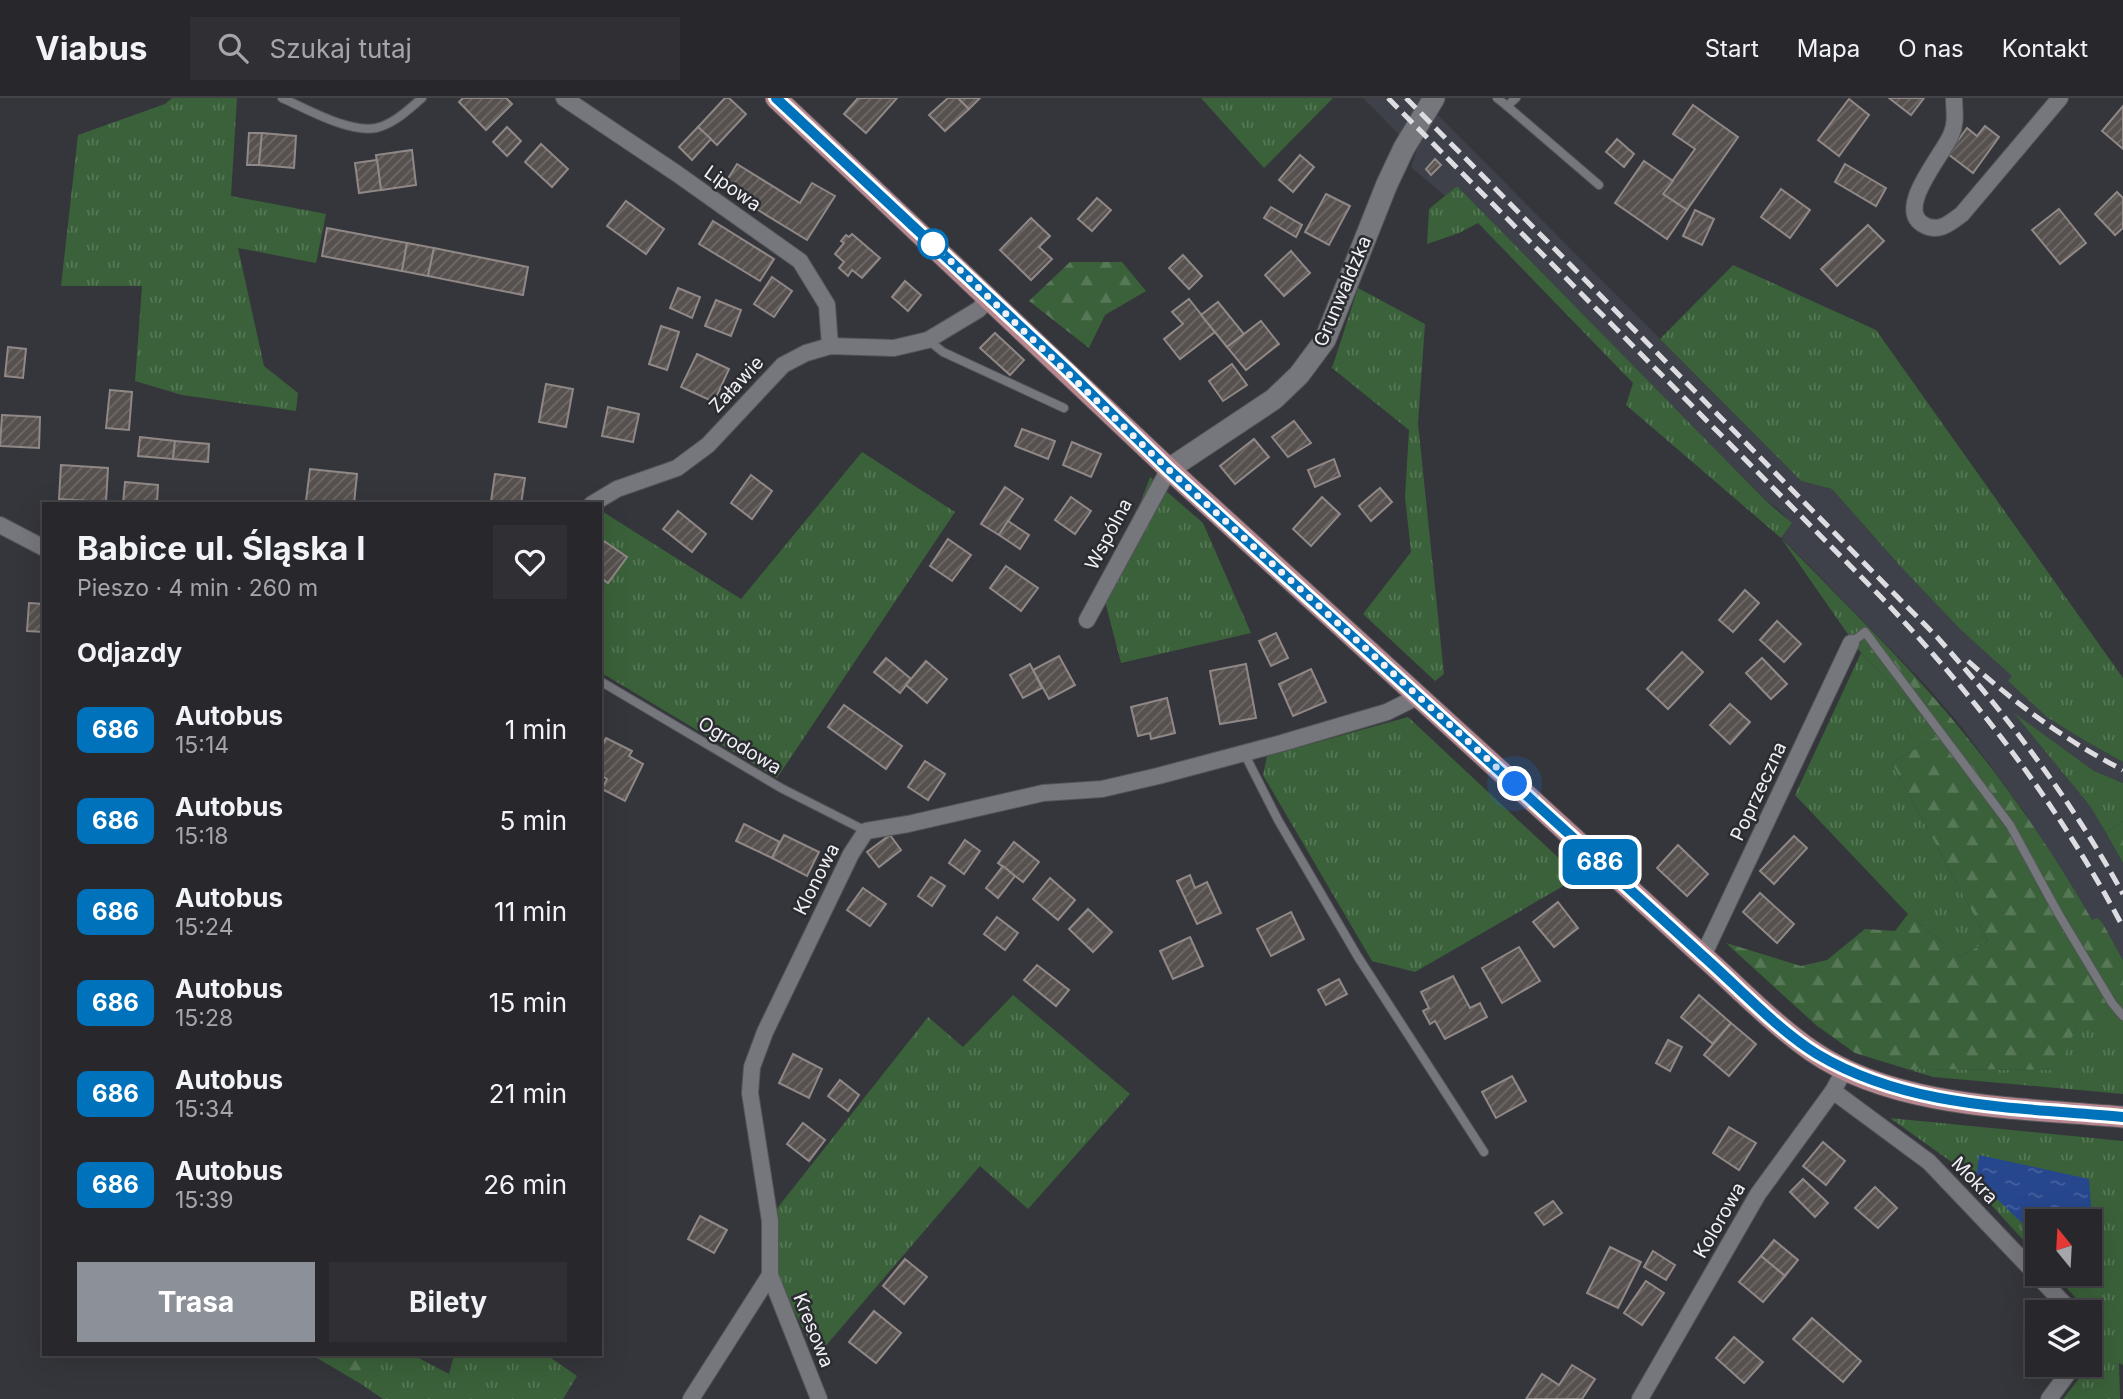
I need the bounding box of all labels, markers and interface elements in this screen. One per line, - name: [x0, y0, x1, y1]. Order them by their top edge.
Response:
- search box: [190, 17, 680, 80]
- text: Viabus: [35, 28, 148, 68]
- icon: search: [214, 29, 252, 67]
- text: Szukaj tutaj: [270, 33, 412, 64]
- text: Start: [1705, 34, 1759, 63]
- text: Mapa: [1797, 34, 1860, 63]
- text: O nas: [1898, 34, 1964, 63]
- text: Kontakt: [2002, 34, 2088, 63]
- street label: Lipowa: [700, 161, 766, 216]
- unlabelled marker: [918, 229, 948, 259]
- street label: Grunwaldzka: [1309, 232, 1376, 350]
- street label: Załawie: [704, 351, 768, 417]
- street label: Wspólna: [1080, 495, 1137, 574]
- button: heart: [493, 525, 567, 599]
- text: Babice ul. Śląska I: [77, 528, 366, 568]
- text: Pieszo · 4 min · 260 m: [77, 574, 318, 602]
- text: Odjazdy: [77, 637, 182, 668]
- text: Autobus: [175, 700, 283, 731]
- street label: Ogrodowa: [694, 712, 786, 779]
- text: 1 min: [505, 714, 567, 745]
- text: 686: [92, 715, 139, 744]
- text: 15:14: [175, 731, 229, 759]
- street label: Poprzeczna: [1726, 738, 1791, 844]
- your location: [1497, 766, 1532, 801]
- text: Autobus: [175, 791, 283, 822]
- text: 5 min: [499, 805, 567, 836]
- text: 686: [92, 806, 139, 835]
- text: 15:18: [175, 822, 229, 850]
- line badge: 686: [1560, 839, 1640, 885]
- street label: Klonowa: [789, 840, 844, 919]
- text: 686: [1577, 847, 1623, 876]
- text: Autobus: [175, 882, 283, 913]
- text: 11 min: [494, 896, 567, 927]
- text: 686: [92, 897, 139, 926]
- text: 15:24: [175, 913, 234, 941]
- text: Autobus: [175, 973, 283, 1004]
- text: 15 min: [489, 987, 567, 1018]
- text: 686: [92, 988, 139, 1017]
- text: 15:28: [175, 1004, 233, 1032]
- text: Autobus: [175, 1064, 283, 1095]
- text: 21 min: [489, 1078, 567, 1109]
- text: 686: [92, 1079, 139, 1108]
- text: 15:34: [175, 1095, 234, 1123]
- street label: Mokra: [1947, 1152, 2003, 1209]
- text: Autobus: [175, 1155, 283, 1186]
- text: 26 min: [483, 1169, 567, 1200]
- text: 686: [92, 1170, 139, 1199]
- street label: Kolorowa: [1689, 1178, 1750, 1262]
- text: 15:39: [175, 1186, 233, 1214]
- north arrow: [2025, 1209, 2102, 1286]
- map controls: [2025, 1209, 2102, 1377]
- button: Trasa: [77, 1262, 315, 1342]
- button: Bilety: [329, 1262, 567, 1342]
- street label: Kresowa: [788, 1290, 839, 1371]
- button: layers: [2025, 1300, 2102, 1377]

